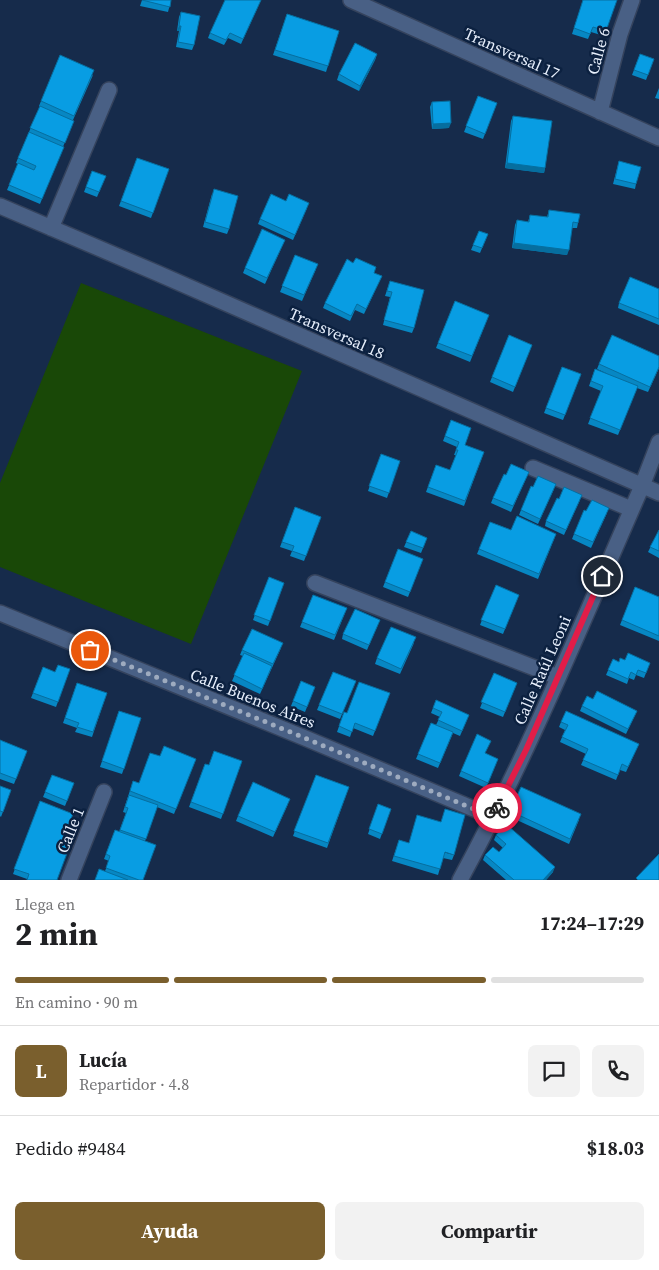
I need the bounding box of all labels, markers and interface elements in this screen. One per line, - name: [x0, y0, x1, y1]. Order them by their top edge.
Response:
- street label: Transversal 17: [461, 22, 563, 84]
- street label: Calle 6: [581, 25, 615, 77]
- street label: Transversal 18: [286, 302, 388, 364]
- pin: [581, 555, 623, 597]
- icon: home: [588, 562, 616, 590]
- street label: Calle Raúl Leoni: [508, 612, 576, 728]
- pin: [69, 629, 111, 671]
- icon: bag: [76, 636, 104, 664]
- street label: Calle Buenos Aires: [187, 663, 319, 733]
- courier: [472, 783, 522, 833]
- icon: bike: [483, 794, 511, 822]
- street label: Calle 1: [51, 804, 89, 856]
- text: Llega en: [15, 893, 75, 915]
- text: 17:24–17:29: [540, 910, 644, 936]
- text: 2 min: [15, 912, 98, 956]
- text: En camino · 90 m: [15, 991, 138, 1013]
- button: chat: [528, 1045, 580, 1097]
- button: phone: [592, 1045, 644, 1097]
- text: Lucía: [79, 1047, 127, 1073]
- text: L: [35, 1058, 47, 1084]
- text: Repartidor · 4.8: [79, 1073, 189, 1095]
- text: Pedido #9484: [15, 1135, 126, 1161]
- text: $18.03: [587, 1135, 644, 1161]
- button: Ayuda: [15, 1202, 325, 1260]
- button: Compartir: [335, 1202, 644, 1260]

